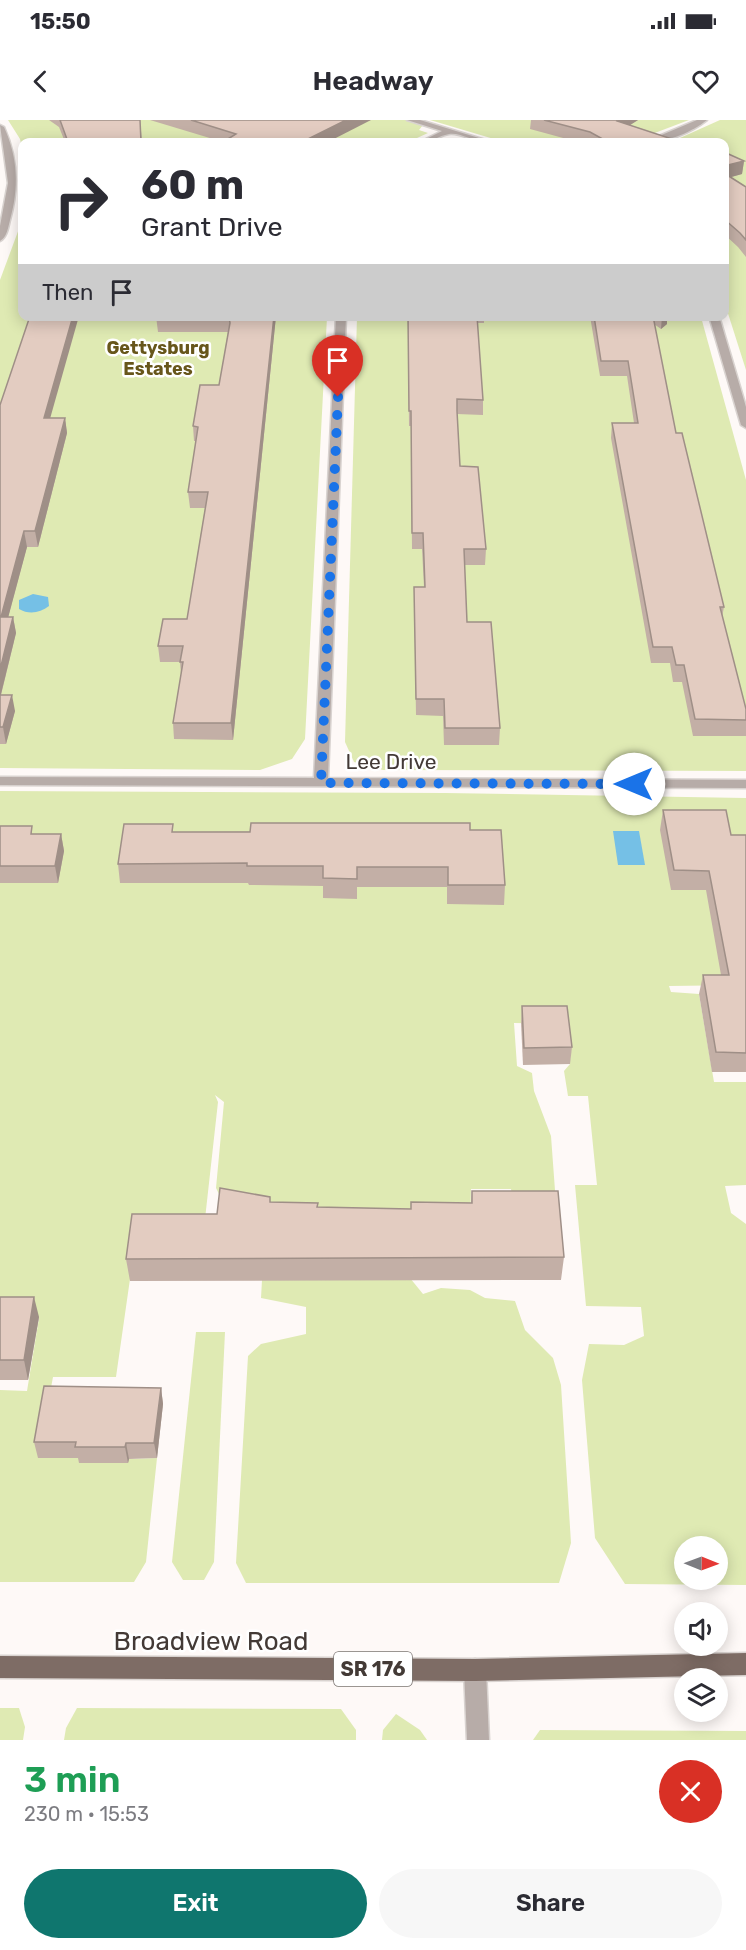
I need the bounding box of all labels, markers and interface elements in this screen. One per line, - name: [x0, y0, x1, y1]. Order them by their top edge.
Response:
- text: 15:50: [30, 8, 91, 35]
- icon: back: [24, 65, 57, 98]
- text: Headway: [312, 65, 434, 97]
- icon: heart: [689, 65, 722, 98]
- text: 60 m: [141, 160, 244, 210]
- icon: right: [42, 162, 120, 240]
- text: Grant Drive: [141, 211, 283, 243]
- icon: arrive: [105, 276, 138, 309]
- text: Then: [42, 279, 93, 306]
- pin: [312, 335, 363, 397]
- district label: Gettysburg Estates: [106, 337, 210, 380]
- icon: arrive: [321, 344, 354, 377]
- street label: Lee Drive: [346, 749, 436, 774]
- position arrow: [602, 752, 666, 816]
- north arrow: [674, 1536, 728, 1590]
- map controls: [674, 1536, 728, 1722]
- button: sound: [674, 1602, 728, 1656]
- street label: Broadview Road: [114, 1626, 308, 1657]
- road number: SR 176: [334, 1652, 412, 1686]
- button: layers: [674, 1668, 728, 1722]
- text: 3 min: [24, 1758, 121, 1801]
- button: close: [659, 1760, 722, 1823]
- text: 230 m · 15:53: [24, 1802, 149, 1826]
- button: Exit: [24, 1869, 367, 1938]
- button: Share: [379, 1869, 722, 1938]

